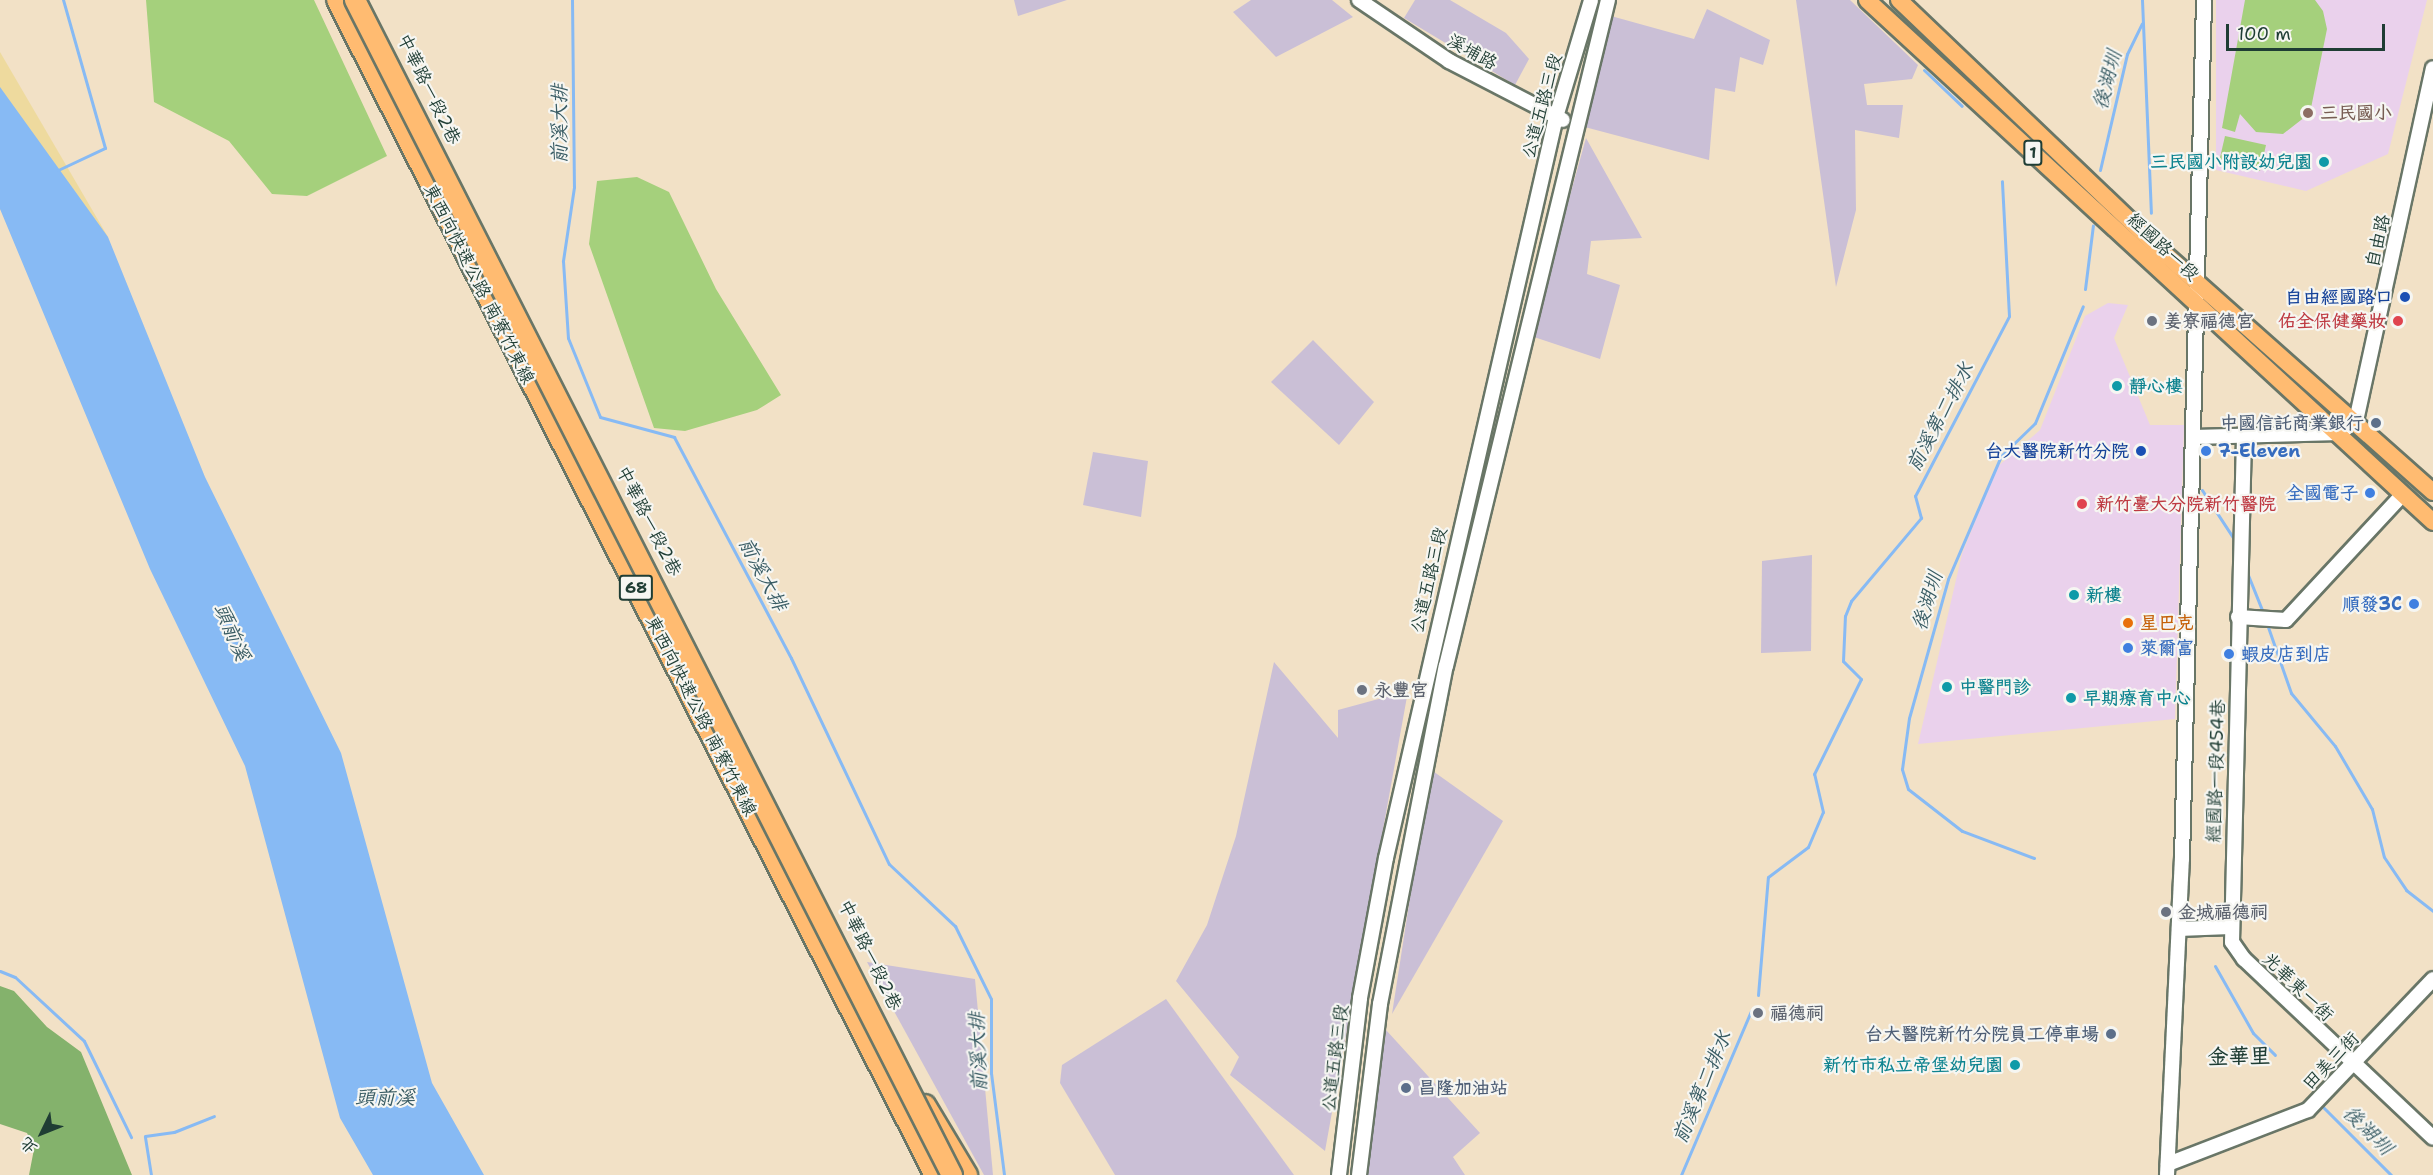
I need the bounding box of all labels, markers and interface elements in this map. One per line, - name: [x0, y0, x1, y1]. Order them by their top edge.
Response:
- scale bar: [2229, 12, 2388, 50]
- text: 100 m: [2237, 22, 2291, 46]
- street label: 溪埔路: [1443, 29, 1501, 75]
- street label: 中華路一段2巷: [393, 30, 465, 148]
- water label: 後湖圳: [2088, 48, 2126, 112]
- street label: 公道五路三段: [1518, 51, 1566, 161]
- water label: 前溪大排: [547, 84, 571, 164]
- place label: 三民國小: [2320, 102, 2392, 124]
- marker: 三民國小: [2301, 106, 2315, 120]
- road number: 1: [2022, 140, 2044, 166]
- place label: 三民國小附設幼兒園: [2150, 151, 2312, 173]
- marker: 三民國小附設幼兒園: [2317, 155, 2331, 169]
- street label: 東西向快速公路 南寮竹東線: [419, 180, 539, 388]
- street label: 經國路一段: [2123, 208, 2203, 286]
- street label: 自由路: [2361, 212, 2395, 270]
- place label: 自由經國路口: [2285, 286, 2393, 308]
- marker: 自由經國路口: [2398, 290, 2412, 304]
- place label: 姜寮福德宮: [2164, 310, 2254, 332]
- place label: 佑全保健藥妝: [2278, 310, 2386, 332]
- marker: 姜寮福德宮: [2145, 314, 2159, 328]
- marker: 佑全保健藥妝: [2391, 314, 2405, 328]
- water label: 前溪第二排水: [1901, 358, 1979, 476]
- place label: 靜心樓: [2129, 375, 2183, 397]
- marker: 靜心樓: [2110, 379, 2124, 393]
- place label: 中國信託商業銀行: [2220, 412, 2364, 434]
- marker: 中國信託商業銀行: [2369, 416, 2383, 430]
- place label: 台大醫院新竹分院: [1985, 440, 2129, 462]
- place label: 7-Eleven: [2218, 440, 2300, 462]
- marker: 台大醫院新竹分院: [2134, 444, 2148, 458]
- marker: 7-Eleven: [2199, 444, 2213, 458]
- street label: 中華路一段2巷: [612, 462, 686, 580]
- place label: 全國電子: [2286, 482, 2358, 504]
- marker: 全國電子: [2363, 486, 2377, 500]
- place label: 新竹臺大分院新竹醫院: [2096, 493, 2276, 515]
- marker: 新竹臺大分院新竹醫院: [2073, 495, 2091, 513]
- street label: 公道五路三段: [1406, 525, 1452, 635]
- water label: 前溪大排: [734, 533, 792, 615]
- water label: 後湖圳: [1907, 569, 1947, 633]
- road number: 68: [618, 575, 654, 601]
- place label: 新樓: [2086, 584, 2122, 606]
- marker: 新樓: [2067, 588, 2081, 602]
- place label: 順發3C: [2342, 593, 2402, 615]
- marker: 順發3C: [2407, 597, 2421, 611]
- water label: 頭前溪: [209, 600, 255, 664]
- street label: 東西向快速公路 南寮竹東線: [641, 612, 761, 820]
- place label: 星巴克: [2140, 612, 2194, 634]
- marker: 星巴克: [2121, 616, 2135, 630]
- place label: 萊爾富: [2140, 637, 2194, 659]
- marker: 萊爾富: [2121, 641, 2135, 655]
- place label: 蝦皮店到店: [2241, 643, 2331, 665]
- marker: 蝦皮店到店: [2222, 647, 2236, 661]
- place label: 中醫門診: [1959, 676, 2031, 698]
- place label: 永豐宮: [1374, 679, 1428, 701]
- marker: 中醫門診: [1940, 680, 1954, 694]
- marker: 永豐宮: [1355, 683, 1369, 697]
- place label: 早期療育中心: [2083, 687, 2191, 709]
- marker: 早期療育中心: [2064, 691, 2078, 705]
- street label: 經國路一段454巷: [2203, 699, 2229, 843]
- street label: 中華路一段2巷: [834, 896, 906, 1014]
- place label: 金城福德祠: [2178, 901, 2268, 923]
- marker: 金城福德祠: [2159, 905, 2173, 919]
- street label: 光華東一街: [2258, 948, 2338, 1026]
- place label: 福德祠: [1770, 1002, 1824, 1024]
- street label: 公道五路三段: [1318, 1003, 1352, 1113]
- marker: 福德祠: [1751, 1006, 1765, 1020]
- water label: 前溪大排: [965, 1012, 991, 1092]
- place label: 台大醫院新竹分院員工停車場: [1865, 1023, 2099, 1045]
- water label: 前溪第二排水: [1668, 1027, 1736, 1147]
- marker: 台大醫院新竹分院員工停車場: [2104, 1027, 2118, 1041]
- street label: 田美三街: [2298, 1028, 2364, 1094]
- district label: 金華里: [2208, 1043, 2270, 1069]
- place label: 新竹市私立帝堡幼兒園: [1823, 1054, 2003, 1076]
- marker: 新竹市私立帝堡幼兒園: [2008, 1058, 2022, 1072]
- place label: 昌隆加油站: [1418, 1077, 1508, 1099]
- marker: 昌隆加油站: [1399, 1081, 1413, 1095]
- water label: 頭前溪: [355, 1085, 415, 1109]
- water label: 後湖圳: [2338, 1100, 2398, 1160]
- north arrow: [12, 1103, 72, 1163]
- text: 北: [15, 1133, 42, 1159]

